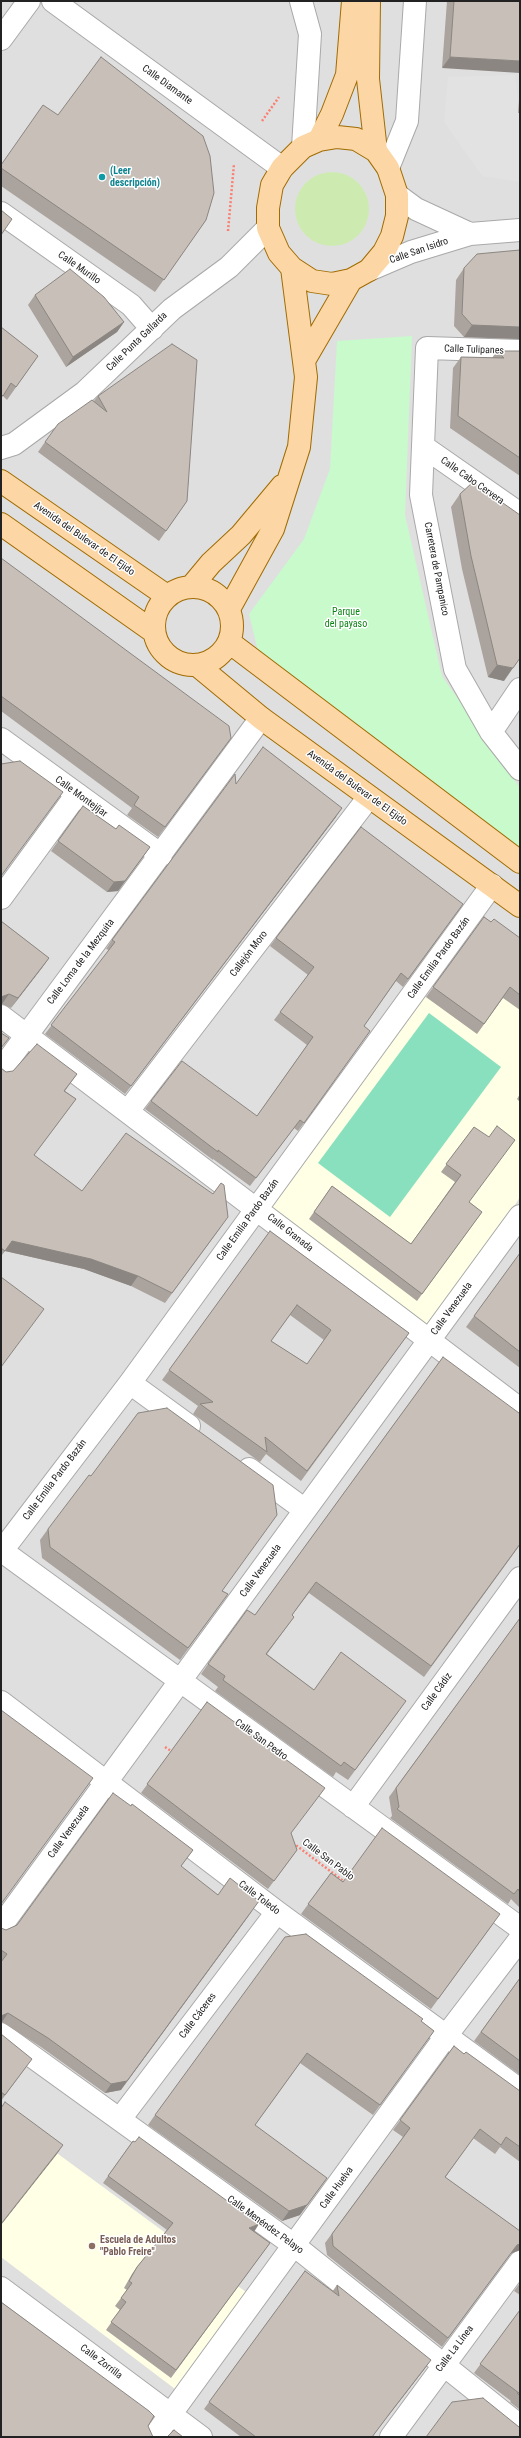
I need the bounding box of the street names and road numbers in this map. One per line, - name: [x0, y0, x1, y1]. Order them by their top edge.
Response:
- street label: Calle Diamante: [139, 63, 195, 107]
- street label: Calle San Isidro: [388, 235, 450, 267]
- street label: Calle Murillo: [55, 249, 103, 287]
- street label: Calle Punta Gallarda: [104, 310, 170, 374]
- street label: Calle Tulipanes: [444, 343, 504, 357]
- street label: Calle Cabo Cervera: [438, 455, 506, 507]
- street label: Avenida del Bulevar de El Ejido: [31, 500, 137, 578]
- street label: Carretera de Pampanico: [421, 521, 451, 617]
- street label: Avenida del Bulevar de El Ejido: [305, 748, 409, 828]
- street label: Calle Montejíjar: [52, 774, 110, 820]
- street label: Calle Emilia Pardo Bazán: [405, 915, 473, 1001]
- street label: Calle Loma de la Mezquita: [45, 917, 117, 1007]
- street label: Callejón Moro: [228, 929, 270, 979]
- street label: Calle Emilia Pardo Bazán: [214, 1177, 282, 1263]
- street label: Calle Granada: [265, 1211, 315, 1255]
- street label: Calle Venezuela: [429, 1280, 475, 1338]
- street label: Calle Emilia Pardo Bazán: [21, 1437, 89, 1523]
- street label: Calle Venezuela: [238, 1542, 284, 1600]
- street label: Calle Cádiz: [419, 1671, 455, 1713]
- street label: Calle San Pedro: [232, 1717, 290, 1763]
- street label: Calle Venezuela: [46, 1803, 92, 1861]
- street label: Calle San Pablo: [300, 1837, 356, 1883]
- street label: Calle Toledo: [236, 1879, 282, 1917]
- street label: Calle Cáceres: [177, 1991, 219, 2041]
- street label: Calle Huelva: [318, 2165, 356, 2211]
- street label: Calle Menéndez Pelayo: [225, 2193, 305, 2257]
- street label: Calle La Línea: [434, 2323, 476, 2375]
- street label: Calle Zorrilla: [77, 2342, 125, 2382]

